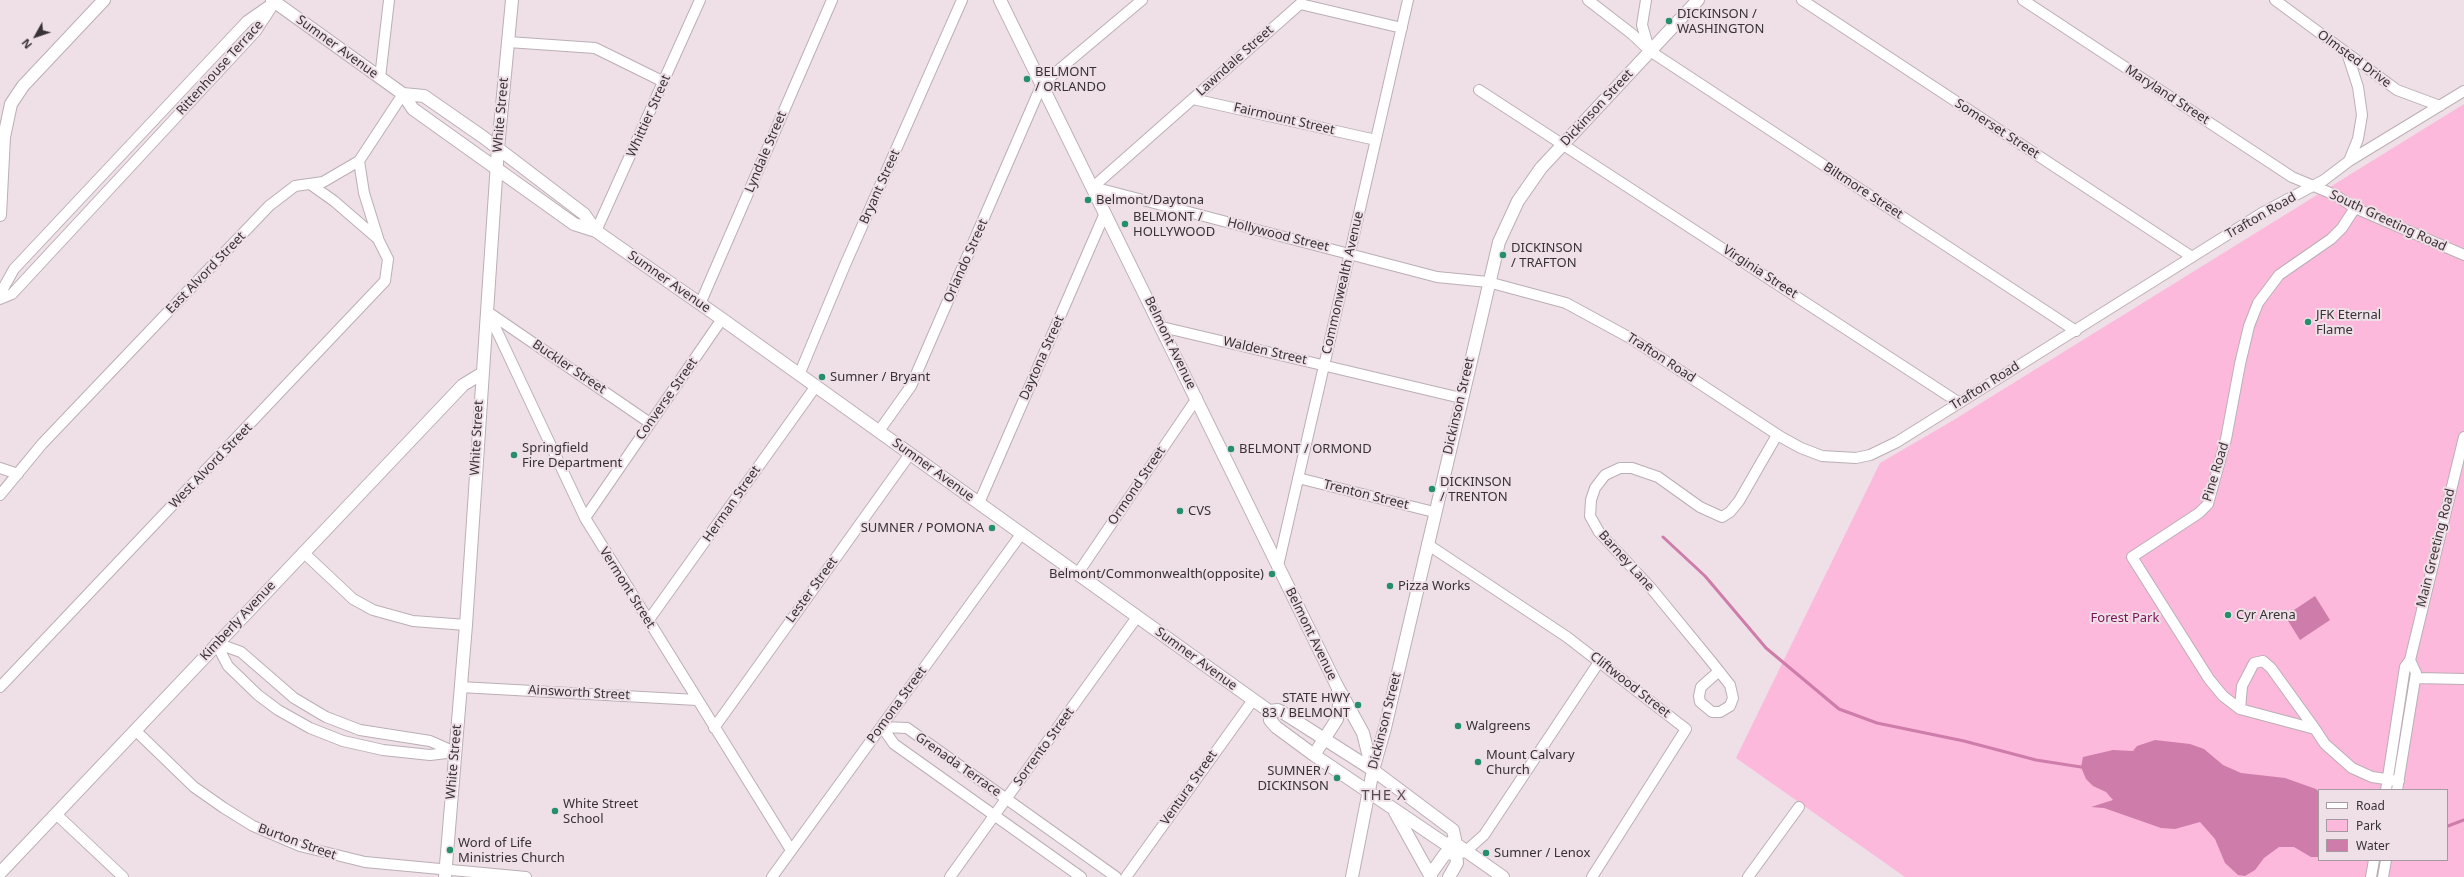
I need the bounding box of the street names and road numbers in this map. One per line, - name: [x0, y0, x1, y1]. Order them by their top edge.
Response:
- street label: Sumner Avenue: [293, 12, 381, 82]
- street label: Rittenhouse Terrace: [173, 17, 267, 119]
- street label: Lawndale Street: [1193, 22, 1277, 100]
- street label: Olmsted Drive: [2314, 27, 2394, 91]
- street label: Maryland Street: [2122, 62, 2212, 128]
- street label: Dickinson Street: [1557, 66, 1637, 150]
- street label: Whittier Street: [624, 72, 674, 160]
- street label: White Street: [490, 77, 512, 153]
- street label: Somerset Street: [1952, 96, 2042, 162]
- street label: Fairmount Street: [1232, 100, 1336, 138]
- street label: Lyndale Street: [742, 109, 790, 195]
- street label: Bryant Street: [857, 147, 903, 227]
- street label: Biltmore Street: [1820, 159, 1906, 223]
- street label: South Greeting Road: [2327, 187, 2449, 255]
- street label: Trafton Road: [2223, 190, 2299, 242]
- street label: Commonwealth Avenue: [1319, 210, 1367, 356]
- street label: Hollywood Street: [1225, 215, 1331, 255]
- street label: Orlando Street: [941, 217, 991, 305]
- street label: East Alvord Street: [163, 229, 249, 317]
- street label: Virginia Street: [1720, 242, 1800, 302]
- street label: Sumner Avenue: [625, 248, 713, 316]
- street label: Belmont Avenue: [1141, 294, 1199, 392]
- street label: Daytona Street: [1016, 313, 1068, 403]
- street label: Trafton Road: [1624, 330, 1698, 386]
- street label: Walden Street: [1222, 334, 1308, 368]
- street label: Buckler Street: [529, 337, 609, 397]
- street label: Converse Street: [633, 355, 701, 443]
- street label: Dickinson Street: [1440, 356, 1478, 456]
- street label: Trafton Road: [1948, 359, 2022, 413]
- street label: White Street: [467, 400, 487, 476]
- street label: West Alvord Street: [166, 420, 256, 512]
- street label: Sumner Avenue: [889, 435, 977, 505]
- street label: Pine Road: [2200, 440, 2232, 504]
- street label: Ormond Street: [1105, 444, 1169, 528]
- street label: Herman Street: [700, 463, 764, 545]
- street label: Trenton Street: [1322, 477, 1410, 513]
- street label: Main Greeting Road: [2414, 487, 2458, 609]
- street label: Barney Lane: [1595, 528, 1657, 594]
- street label: Vermont Street: [596, 545, 658, 631]
- street label: Lester Street: [783, 554, 841, 626]
- street label: Kimberly Avenue: [197, 578, 279, 664]
- street label: Belmont Avenue: [1282, 585, 1340, 683]
- street label: Sumner Avenue: [1152, 624, 1240, 694]
- street label: Cliftwood Street: [1587, 649, 1673, 721]
- street label: Pomona Street: [864, 664, 930, 746]
- street label: Dickinson Street: [1365, 671, 1405, 771]
- street label: Ainsworth Street: [528, 683, 630, 703]
- street label: Sorrento Street: [1010, 705, 1078, 789]
- street label: White Street: [443, 724, 465, 800]
- street label: Grenada Terrace: [912, 730, 1004, 800]
- street label: Ventura Street: [1157, 748, 1221, 828]
- street label: Burton Street: [256, 821, 338, 863]

